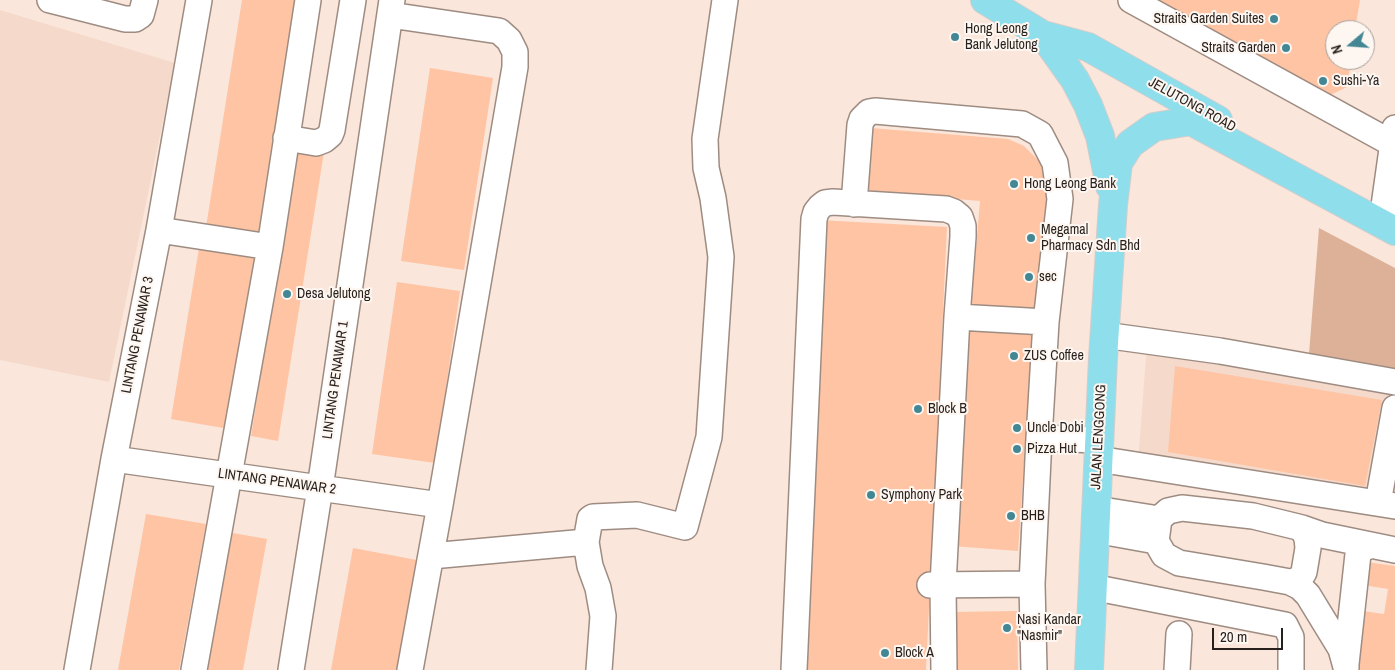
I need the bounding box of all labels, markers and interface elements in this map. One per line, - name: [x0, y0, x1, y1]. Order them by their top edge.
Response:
- place label: Straits Garden Suites: [1154, 11, 1264, 27]
- marker: Straits Garden Suites: [1268, 13, 1280, 25]
- north arrow: [1325, 20, 1375, 70]
- place label: Hong Leong Bank Jelutong: [965, 21, 1038, 54]
- marker: Hong Leong Bank Jelutong: [949, 31, 961, 43]
- place label: Straits Garden: [1201, 40, 1276, 56]
- marker: Straits Garden: [1280, 42, 1292, 54]
- text: N: [1327, 43, 1347, 56]
- place label: Sushi-Ya: [1333, 73, 1379, 89]
- street label: JELUTONG ROAD: [1145, 74, 1239, 136]
- marker: Sushi-Ya: [1317, 75, 1329, 87]
- place label: Hong Leong Bank: [1024, 176, 1116, 192]
- marker: Hong Leong Bank: [1008, 178, 1020, 190]
- place label: Megamal Pharmacy Sdn Bhd: [1041, 222, 1140, 254]
- marker: Megamal Pharmacy Sdn Bhd: [1025, 232, 1037, 244]
- place label: sec: [1039, 269, 1057, 285]
- marker: sec: [1023, 271, 1035, 283]
- street label: LINTANG PENAWAR 3: [118, 275, 158, 395]
- place label: Desa Jelutong: [297, 286, 370, 302]
- marker: Desa Jelutong: [281, 288, 293, 300]
- street label: LINTANG PENAWAR 1: [319, 320, 353, 440]
- place label: ZUS Coffee: [1024, 348, 1084, 364]
- marker: ZUS Coffee: [1008, 350, 1020, 362]
- street label: JALAN LENGGONG: [1088, 384, 1110, 490]
- place label: Block B: [928, 401, 967, 417]
- marker: Block B: [912, 403, 924, 415]
- place label: Uncle Dobi: [1027, 420, 1084, 436]
- marker: Uncle Dobi: [1011, 422, 1023, 434]
- place label: Pizza Hut: [1027, 441, 1077, 457]
- marker: Pizza Hut: [1011, 443, 1023, 455]
- street label: LINTANG PENAWAR 2: [217, 465, 337, 499]
- place label: Symphony Park: [881, 487, 962, 503]
- marker: Symphony Park: [865, 489, 877, 501]
- place label: BHB: [1021, 508, 1045, 524]
- marker: BHB: [1005, 510, 1017, 522]
- place label: Nasi Kandar "Nasmir": [1017, 612, 1081, 644]
- scale bar: [1215, 618, 1286, 650]
- marker: Nasi Kandar "Nasmir": [1001, 622, 1013, 634]
- text: 20 m: [1220, 626, 1247, 647]
- place label: Block A: [895, 645, 934, 661]
- marker: Block A: [879, 647, 891, 659]

